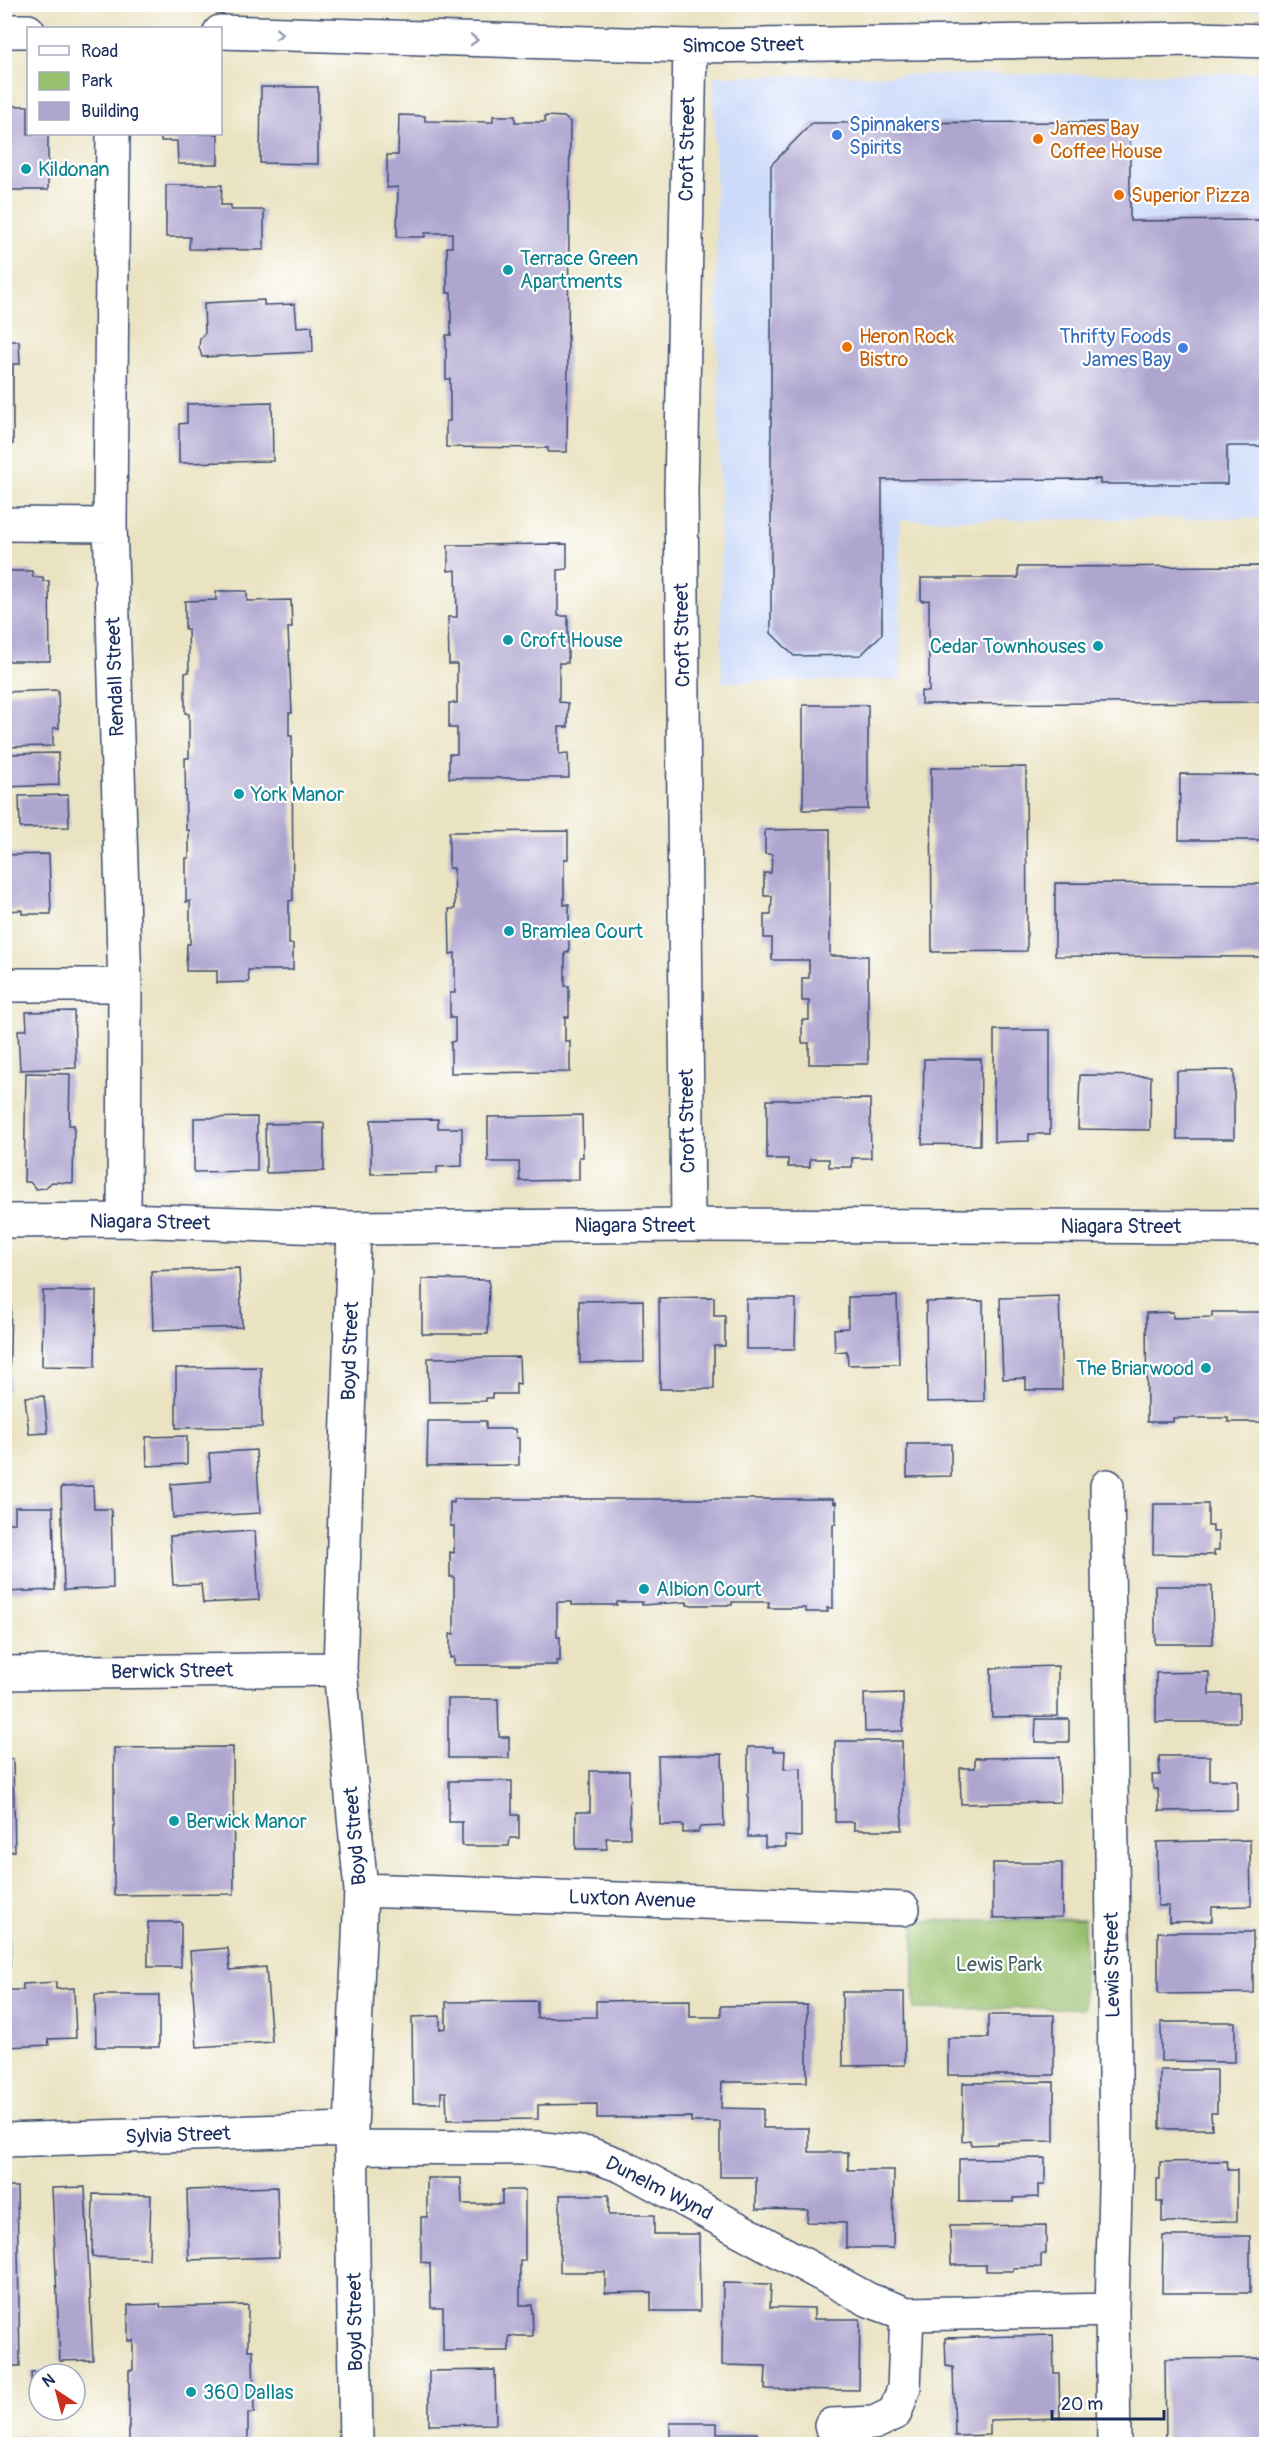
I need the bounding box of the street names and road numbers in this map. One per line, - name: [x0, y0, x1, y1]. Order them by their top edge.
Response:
- street label: Simcoe Street: [682, 31, 805, 59]
- street label: Croft Street: [674, 96, 700, 202]
- street label: Croft Street: [669, 582, 695, 688]
- street label: Rendall Street: [100, 616, 130, 737]
- street label: Croft Street: [674, 1068, 700, 1174]
- street label: Niagara Street: [89, 1208, 212, 1236]
- street label: Niagara Street: [575, 1213, 696, 1238]
- street label: Niagara Street: [1061, 1214, 1182, 1239]
- street label: Boyd Street: [336, 1300, 364, 1401]
- street label: Berwick Street: [111, 1657, 234, 1685]
- street label: Boyd Street: [338, 1785, 372, 1886]
- street label: Luxton Avenue: [568, 1884, 696, 1914]
- street label: Lewis Street: [1099, 1911, 1125, 2018]
- street label: Sylvia Street: [125, 2121, 232, 2149]
- street label: Dunelm Wynd: [601, 2150, 717, 2226]
- street label: Boyd Street: [342, 2271, 368, 2372]

